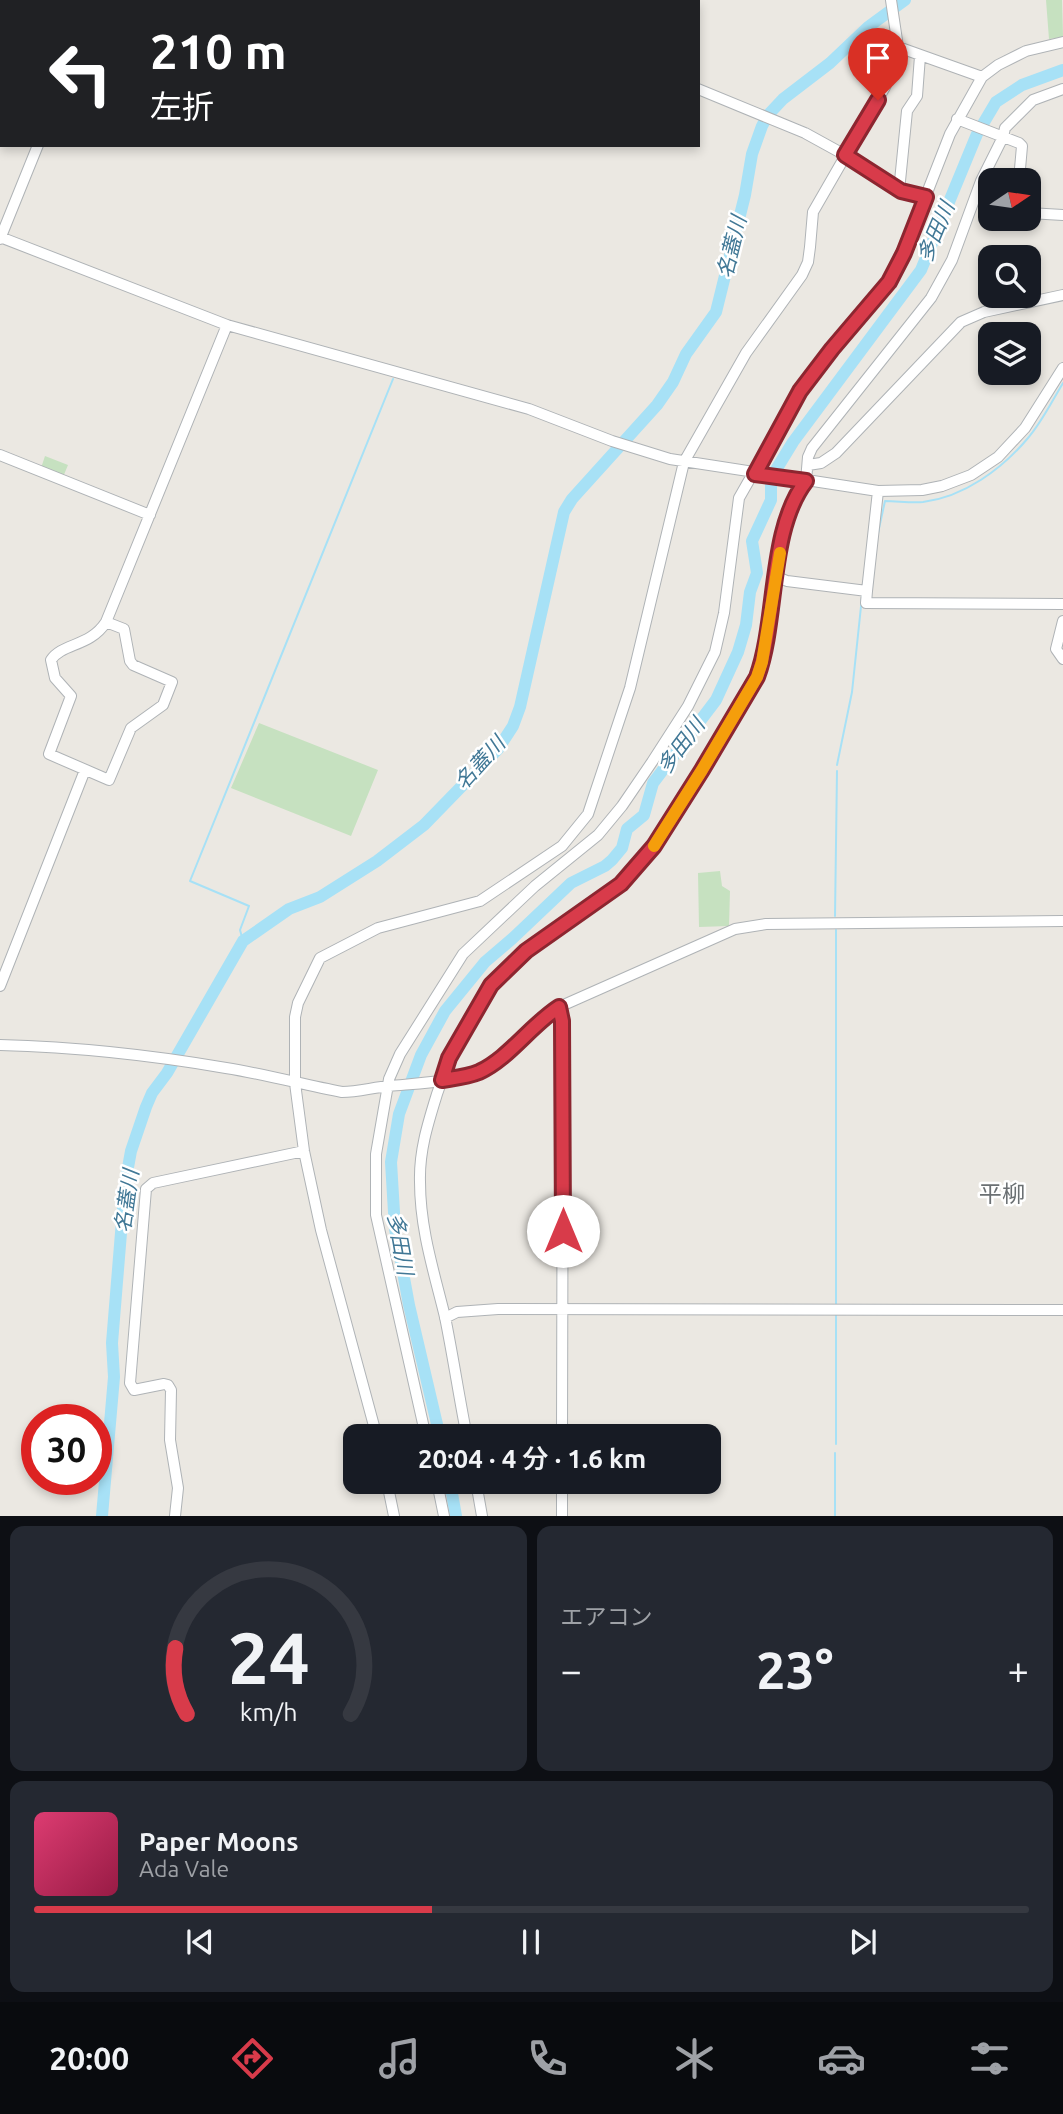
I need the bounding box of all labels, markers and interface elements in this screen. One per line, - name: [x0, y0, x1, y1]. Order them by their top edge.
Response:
- text: 210 m: [150, 23, 287, 78]
- icon: left: [35, 28, 126, 119]
- pin: [848, 28, 908, 100]
- icon: arrive: [859, 39, 897, 77]
- text: 左折: [150, 88, 214, 124]
- north arrow: [978, 168, 1041, 231]
- map controls: [978, 168, 1041, 385]
- water label: 多田川: [912, 196, 959, 265]
- water label: 名蓋川: [712, 211, 751, 280]
- button: search: [978, 245, 1041, 308]
- button: layers: [978, 322, 1041, 385]
- water label: 多田川: [652, 711, 710, 778]
- water label: 名蓋川: [449, 729, 511, 794]
- water label: 名蓋川: [110, 1166, 143, 1234]
- district label: 平柳: [979, 1181, 1025, 1206]
- position arrow: [526, 1194, 600, 1268]
- water label: 多田川: [384, 1211, 419, 1279]
- speed limit sign: 30: [21, 1404, 112, 1495]
- text: 20:04 · 4 分 · 1.6 km: [418, 1444, 646, 1473]
- text: エアコン: [561, 1604, 653, 1629]
- text: 24: [227, 1617, 309, 1699]
- text: 23°: [756, 1641, 833, 1699]
- text: −: [561, 1649, 582, 1691]
- text: +: [1008, 1649, 1029, 1691]
- text: km/h: [239, 1698, 297, 1726]
- text: Paper Moons: [139, 1827, 298, 1856]
- text: Ada Vale: [139, 1856, 229, 1881]
- icon: previous: [181, 1923, 219, 1961]
- icon: pause: [512, 1923, 550, 1961]
- icon: next: [844, 1923, 882, 1961]
- icon: directions: [228, 2034, 277, 2083]
- icon: music: [375, 2034, 424, 2083]
- icon: phone: [523, 2034, 572, 2083]
- icon: climate: [670, 2034, 719, 2083]
- icon: car: [817, 2034, 866, 2083]
- icon: filters: [965, 2034, 1014, 2083]
- text: 20:00: [49, 2040, 129, 2076]

